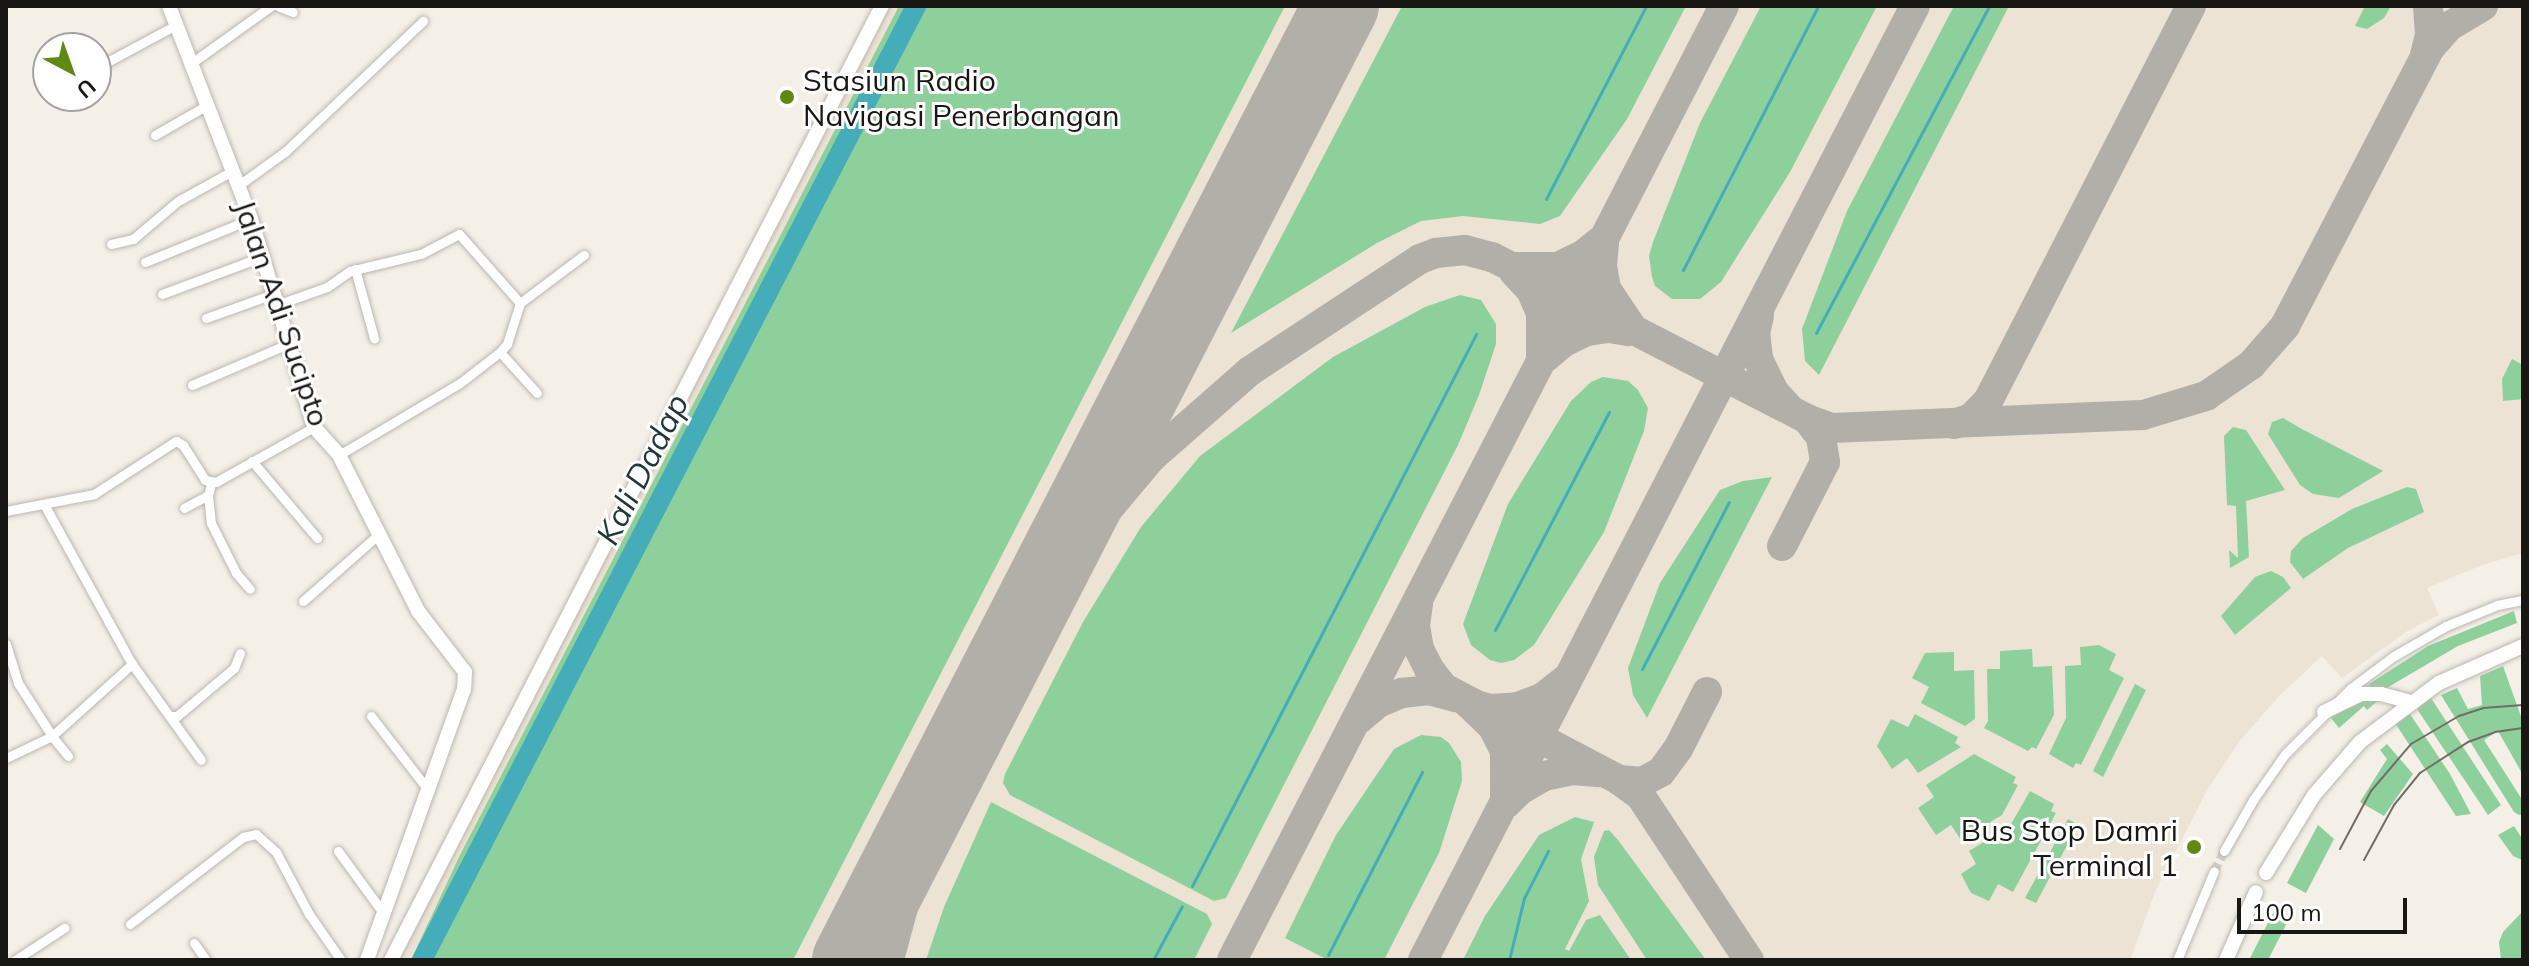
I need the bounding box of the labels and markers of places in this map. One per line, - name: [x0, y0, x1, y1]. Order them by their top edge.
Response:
- place label: Stasiun Radio Navigasi Penerbangan: [803, 62, 1119, 132]
- marker: Stasiun Radio Navigasi Penerbangan: [778, 88, 796, 106]
- place label: Bus Stop Damri Terminal 1: [1961, 812, 2178, 882]
- marker: Bus Stop Damri Terminal 1: [2185, 838, 2203, 856]

